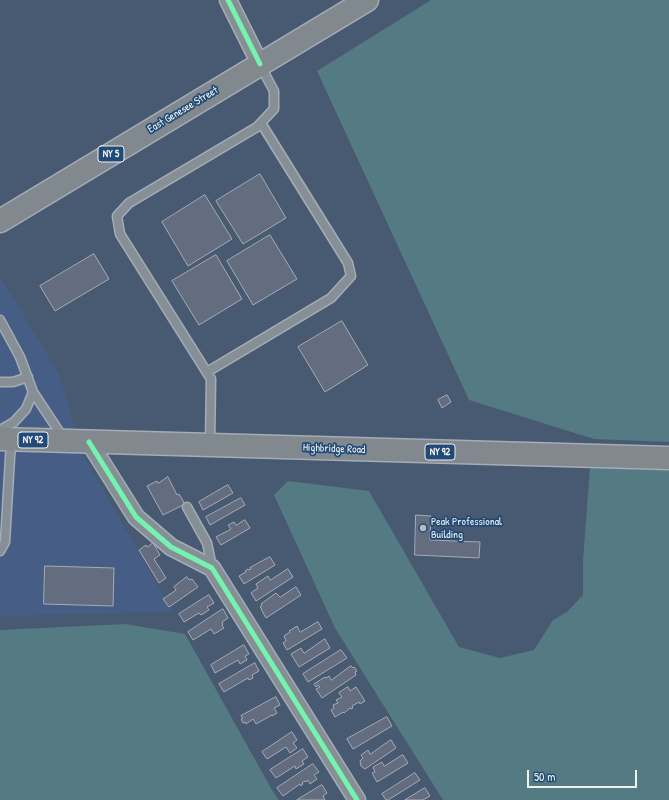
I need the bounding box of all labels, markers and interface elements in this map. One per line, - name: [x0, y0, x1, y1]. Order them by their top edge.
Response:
- street label: East Genesee Street: [145, 84, 221, 136]
- road number: NY 5: [98, 146, 124, 162]
- road number: NY 92: [18, 432, 48, 448]
- street label: Highbridge Road: [303, 441, 365, 457]
- road number: NY 92: [425, 444, 455, 460]
- place label: Peak Professional Building: [431, 515, 502, 541]
- marker: Peak Professional Building: [418, 523, 428, 533]
- scale bar: [529, 762, 639, 788]
- text: 50 m: [534, 768, 555, 785]

